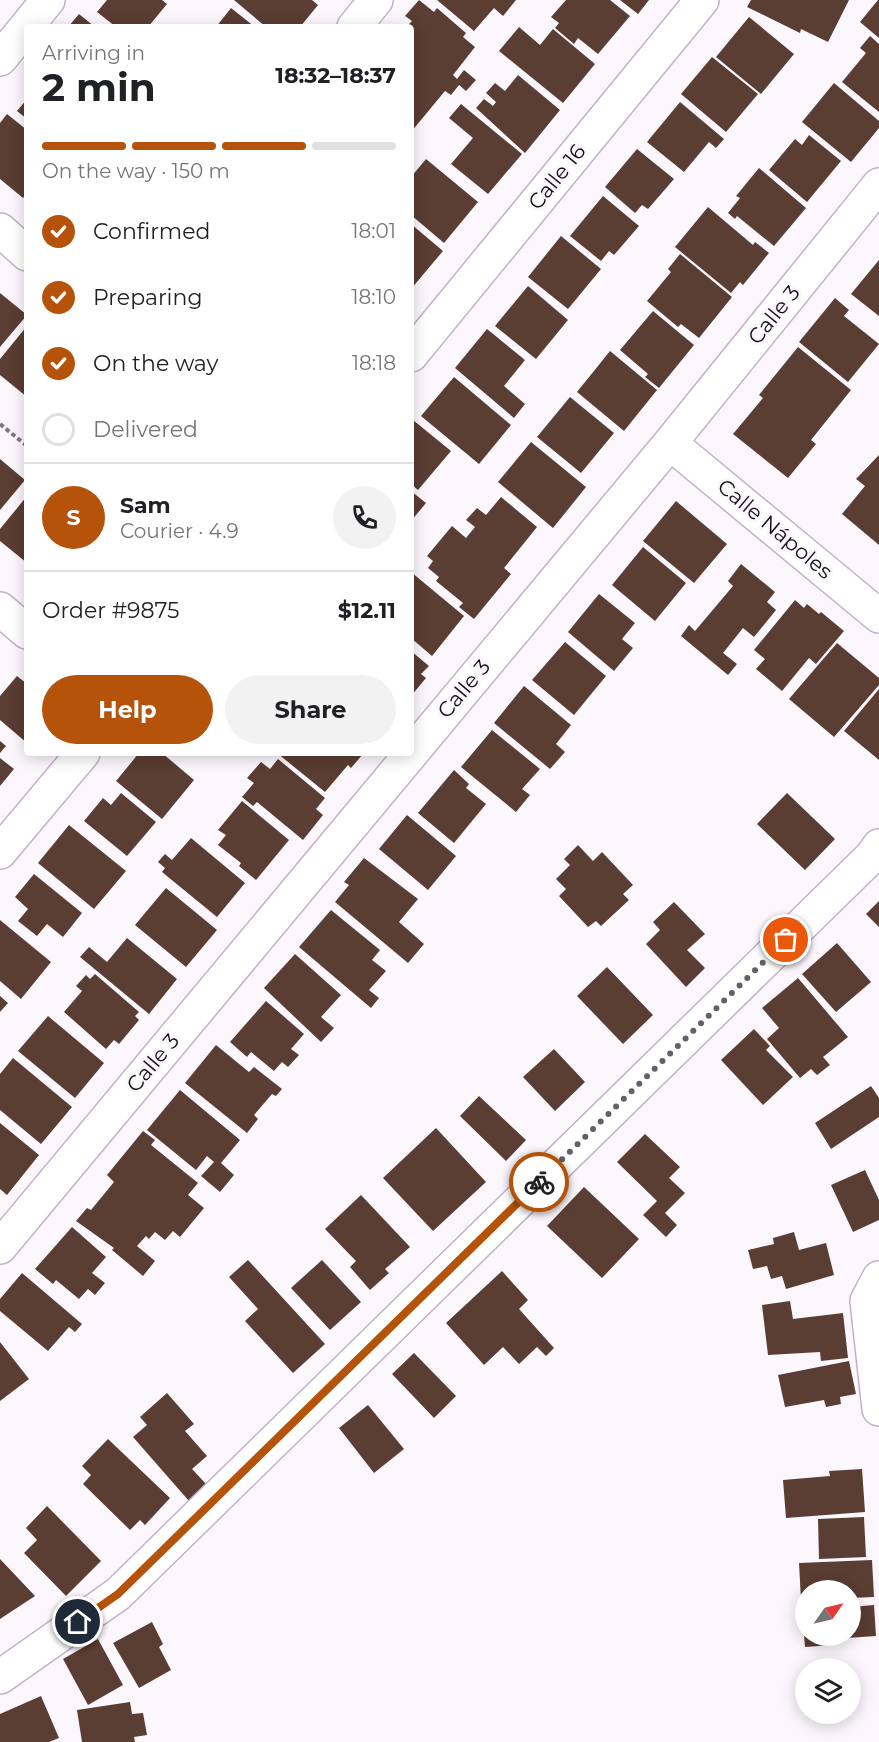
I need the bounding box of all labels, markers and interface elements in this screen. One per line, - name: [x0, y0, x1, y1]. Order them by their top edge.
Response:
- text: Arriving in: [42, 41, 145, 65]
- text: 18:32–18:37: [275, 62, 396, 89]
- text: 2 min: [42, 63, 156, 111]
- street label: Calle 16: [523, 139, 591, 214]
- text: On the way · 150 m: [42, 159, 230, 183]
- icon: check: [42, 215, 75, 248]
- text: Confirmed: [93, 218, 210, 245]
- text: 18:01: [351, 219, 396, 243]
- street label: Calle 3: [742, 280, 805, 349]
- icon: check: [42, 281, 75, 314]
- text: Preparing: [93, 284, 202, 311]
- text: 18:10: [351, 285, 396, 309]
- icon: check: [42, 347, 75, 380]
- text: On the way: [93, 350, 218, 377]
- text: 18:18: [352, 351, 396, 375]
- text: Delivered: [93, 416, 198, 443]
- street label: Calle Nápoles: [713, 473, 838, 584]
- button: phone: [333, 486, 396, 549]
- text: Sam: [120, 492, 171, 519]
- text: S: [66, 504, 81, 531]
- text: Courier · 4.9: [120, 519, 239, 543]
- text: Order #9875: [42, 597, 180, 624]
- text: $12.11: [338, 597, 396, 624]
- street label: Calle 3: [432, 654, 495, 723]
- button: Help: [42, 675, 213, 744]
- button: Share: [225, 675, 396, 744]
- pin: [760, 914, 811, 965]
- icon: bag: [769, 923, 802, 956]
- street label: Calle 3: [121, 1028, 184, 1097]
- courier: [509, 1152, 569, 1212]
- icon: bike: [523, 1166, 556, 1199]
- north arrow: [795, 1580, 861, 1646]
- map controls: [795, 1580, 861, 1724]
- pin: [52, 1596, 103, 1647]
- icon: home: [61, 1605, 94, 1638]
- button: layers: [795, 1658, 861, 1724]

